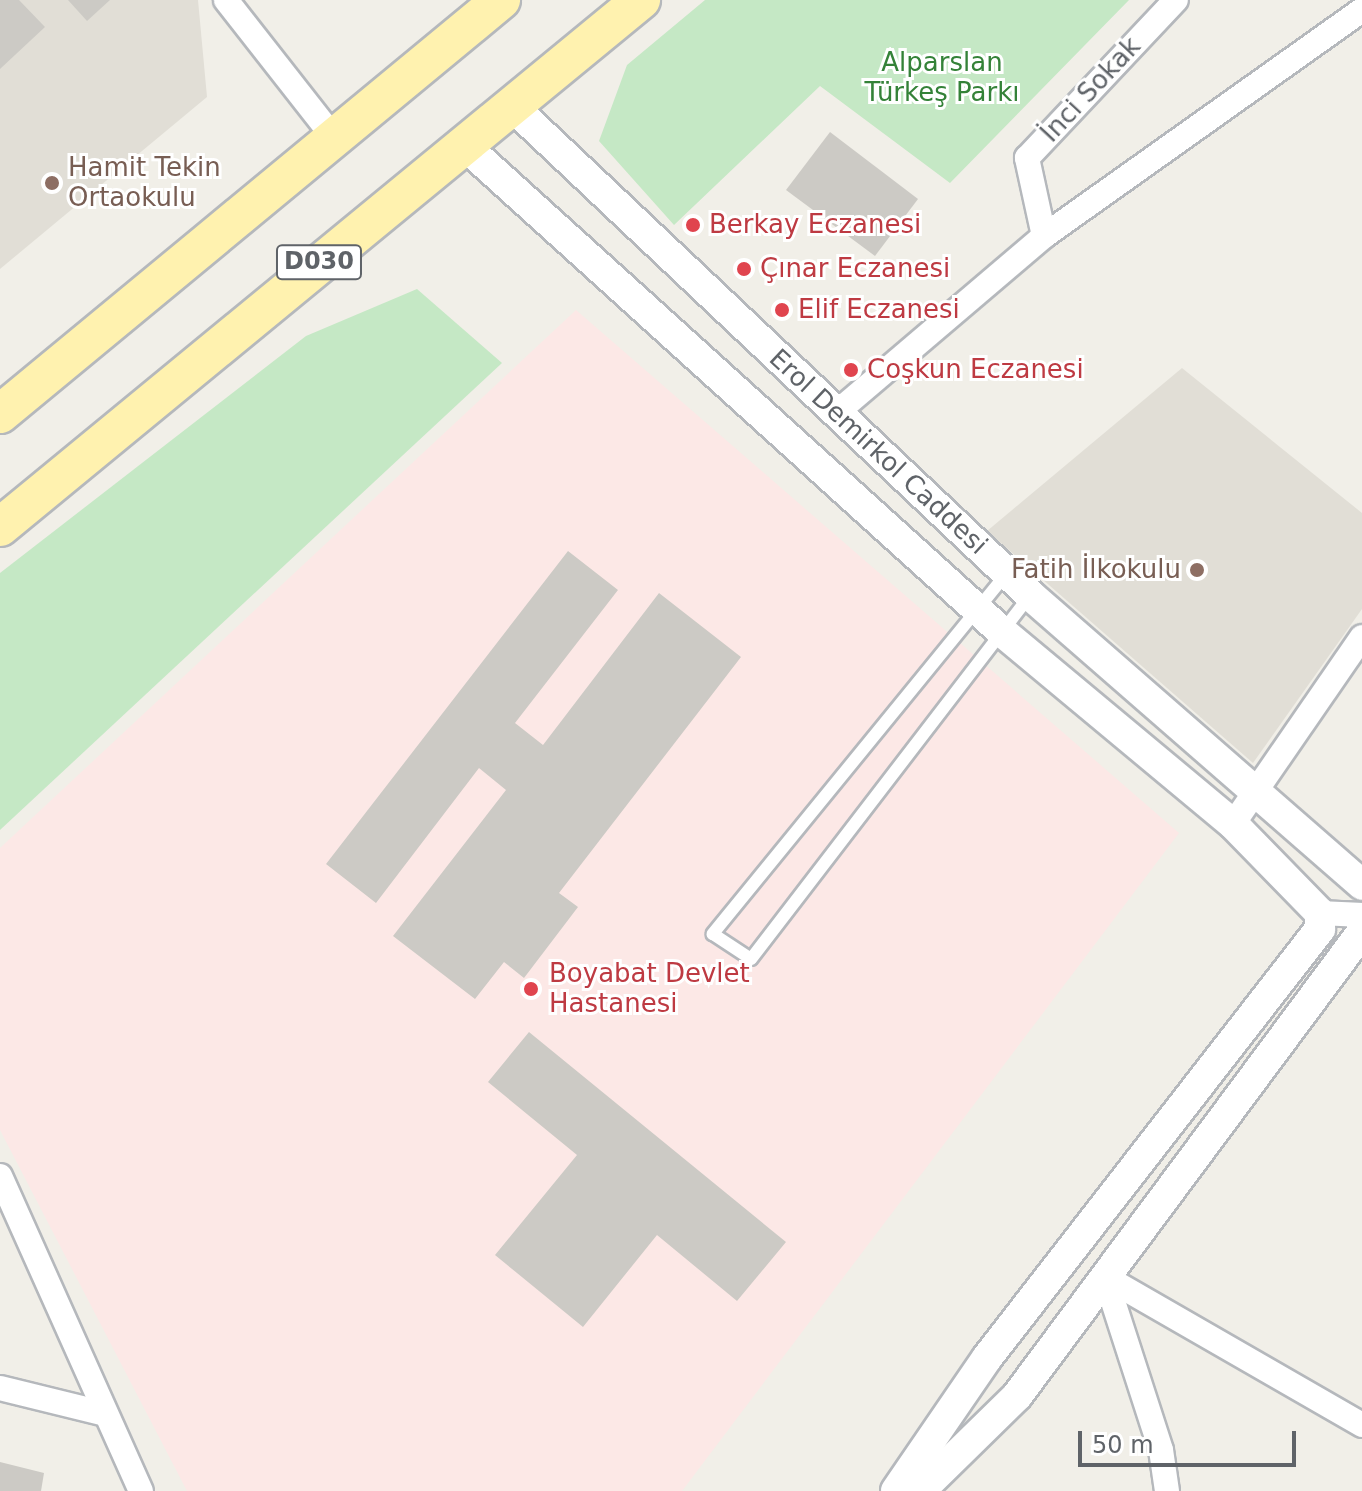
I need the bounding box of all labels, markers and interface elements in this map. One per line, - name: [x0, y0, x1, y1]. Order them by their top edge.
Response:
- street label: İnci Sokak: [1035, 31, 1147, 149]
- park label: Alparslan Türkeş Parkı: [865, 47, 1019, 108]
- place label: Hamit Tekin Ortaokulu: [68, 152, 221, 214]
- marker: Hamit Tekin Ortaokulu: [43, 174, 61, 192]
- place label: Berkay Eczanesi: [709, 209, 921, 241]
- marker: Berkay Eczanesi: [684, 216, 702, 234]
- road number: D030: [275, 242, 363, 282]
- place label: Çınar Eczanesi: [760, 253, 950, 285]
- marker: Çınar Eczanesi: [735, 260, 753, 278]
- place label: Elif Eczanesi: [798, 294, 960, 326]
- marker: Elif Eczanesi: [773, 301, 791, 319]
- street label: Erol Demirkol Caddesi: [763, 343, 993, 561]
- place label: Coşkun Eczanesi: [867, 354, 1084, 386]
- marker: Coşkun Eczanesi: [842, 361, 860, 379]
- place label: Fatih İlkokulu: [1011, 554, 1181, 586]
- marker: Fatih İlkokulu: [1188, 561, 1206, 579]
- place label: Boyabat Devlet Hastanesi: [549, 958, 750, 1020]
- marker: Boyabat Devlet Hastanesi: [520, 978, 542, 1000]
- scale bar: [1082, 1415, 1300, 1465]
- text: 50 m: [1092, 1431, 1154, 1459]

